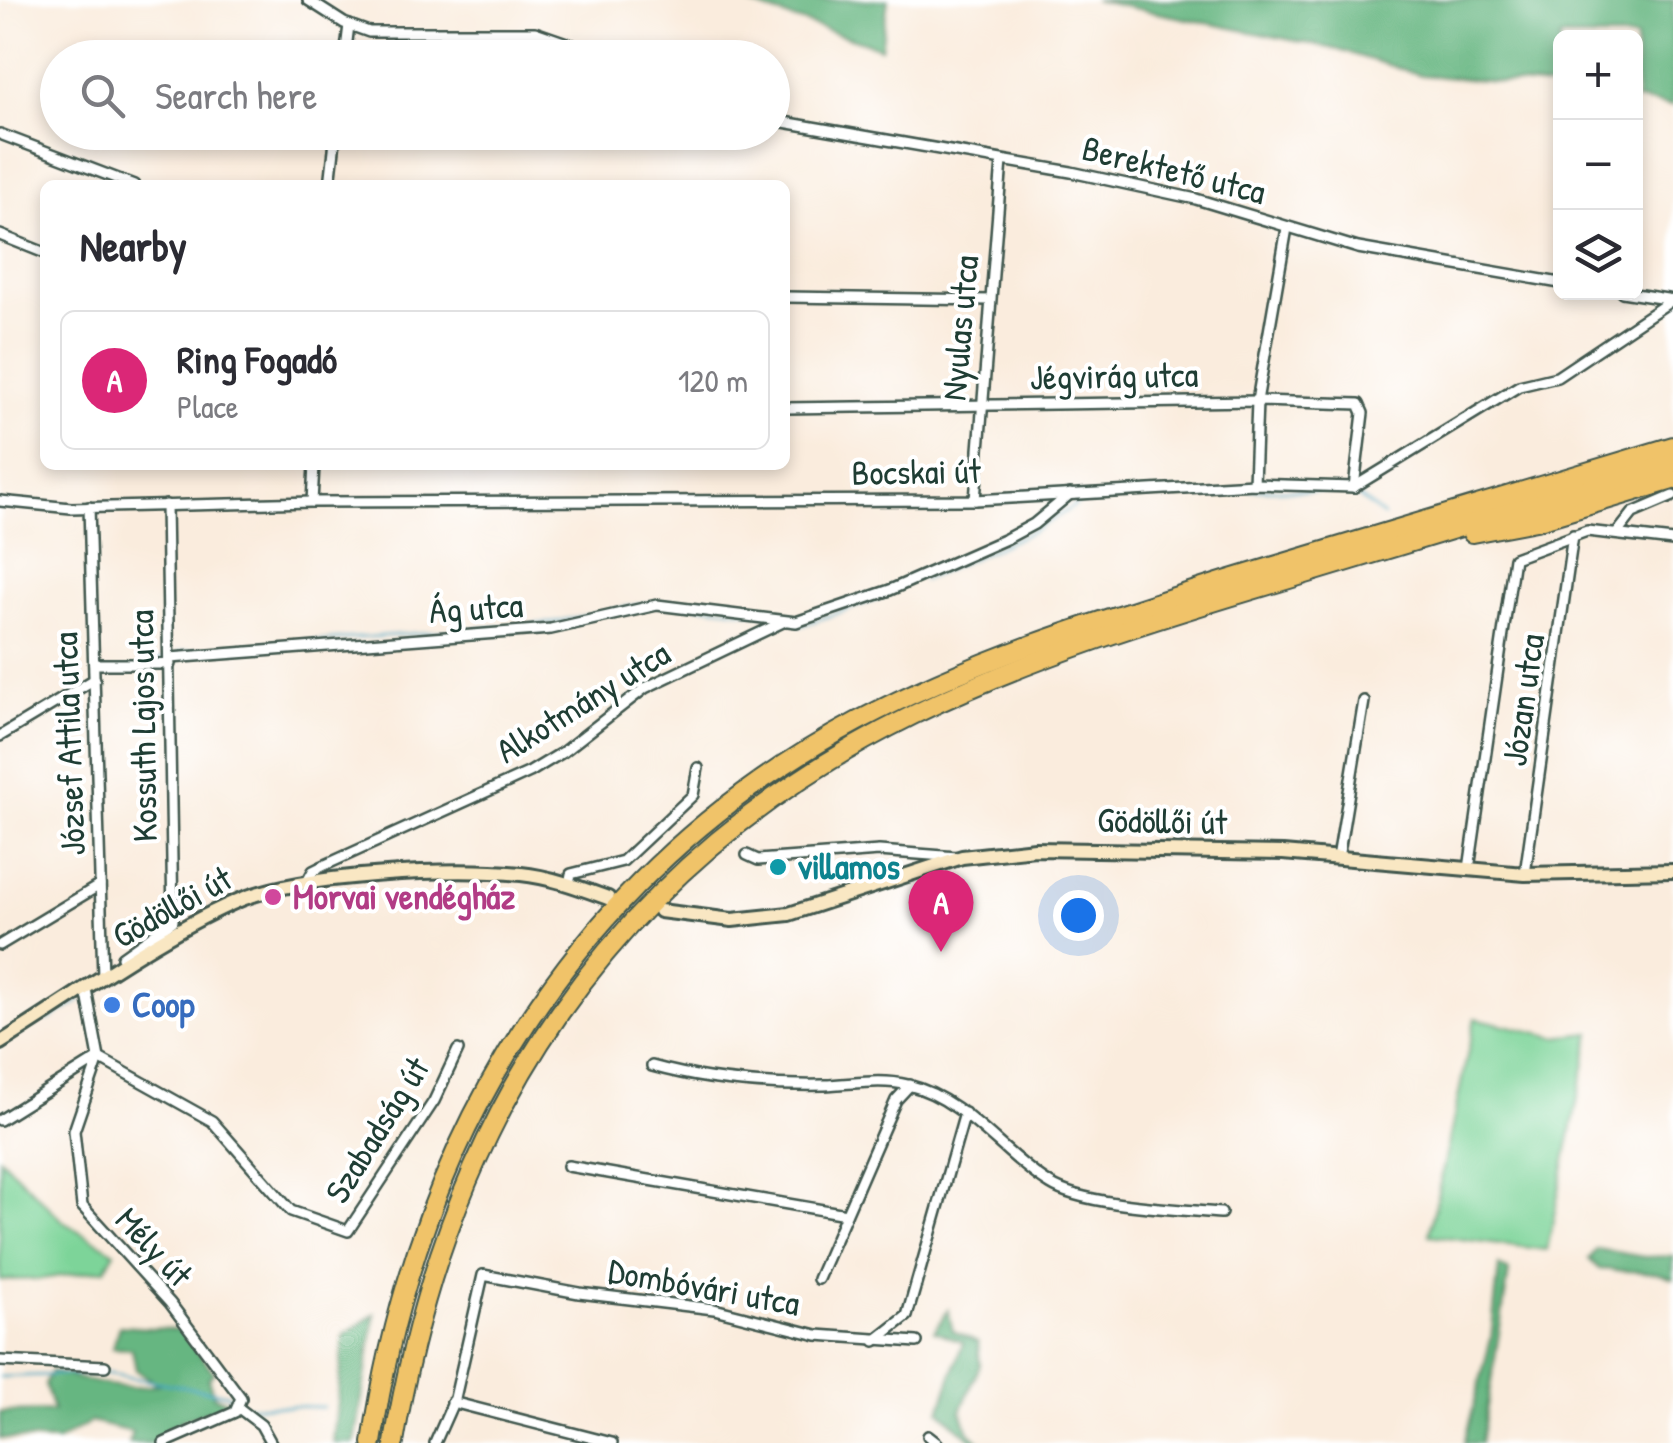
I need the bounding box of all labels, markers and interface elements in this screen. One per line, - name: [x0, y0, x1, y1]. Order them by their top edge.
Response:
- map controls: [1553, 30, 1643, 300]
- button: +: [1553, 30, 1643, 120]
- search box: [40, 40, 790, 150]
- icon: search: [75, 68, 130, 123]
- text: Search here: [155, 69, 317, 121]
- button: −: [1553, 120, 1643, 210]
- street label: Berektető utca: [1078, 124, 1271, 215]
- button: layers: [1553, 210, 1643, 300]
- text: Nearby: [80, 217, 187, 274]
- street label: Nyulas utca: [930, 253, 989, 402]
- text: Ring Fogadó: [177, 333, 337, 385]
- street label: Jégvirág utca: [1029, 351, 1199, 400]
- text: A: [107, 359, 122, 402]
- text: 120 m: [678, 359, 748, 402]
- text: Place: [177, 385, 239, 428]
- street label: Bocskai út: [851, 447, 982, 496]
- street label: Ág utca: [427, 581, 525, 634]
- street label: Kossuth Lajos utca: [117, 609, 168, 842]
- street label: Alkotmány utca: [487, 629, 679, 774]
- street label: József Attila utca: [41, 631, 96, 857]
- street label: Józan utca: [1490, 631, 1555, 769]
- street label: Gödöllői út: [1097, 796, 1228, 845]
- place label: villamos: [798, 843, 901, 890]
- street label: Gödöllői út: [104, 854, 241, 959]
- marker: villamos: [767, 856, 789, 878]
- pin: A: [908, 870, 974, 952]
- place label: Morvai vendégház: [293, 873, 515, 921]
- marker: Morvai vendégház: [262, 886, 284, 908]
- your location: [1053, 890, 1104, 941]
- place label: Coop: [132, 981, 195, 1029]
- marker: Coop: [101, 994, 123, 1016]
- street label: Szabadság út: [313, 1047, 440, 1211]
- street label: Mély út: [105, 1197, 204, 1297]
- street label: Dombóvári utca: [605, 1247, 804, 1326]

